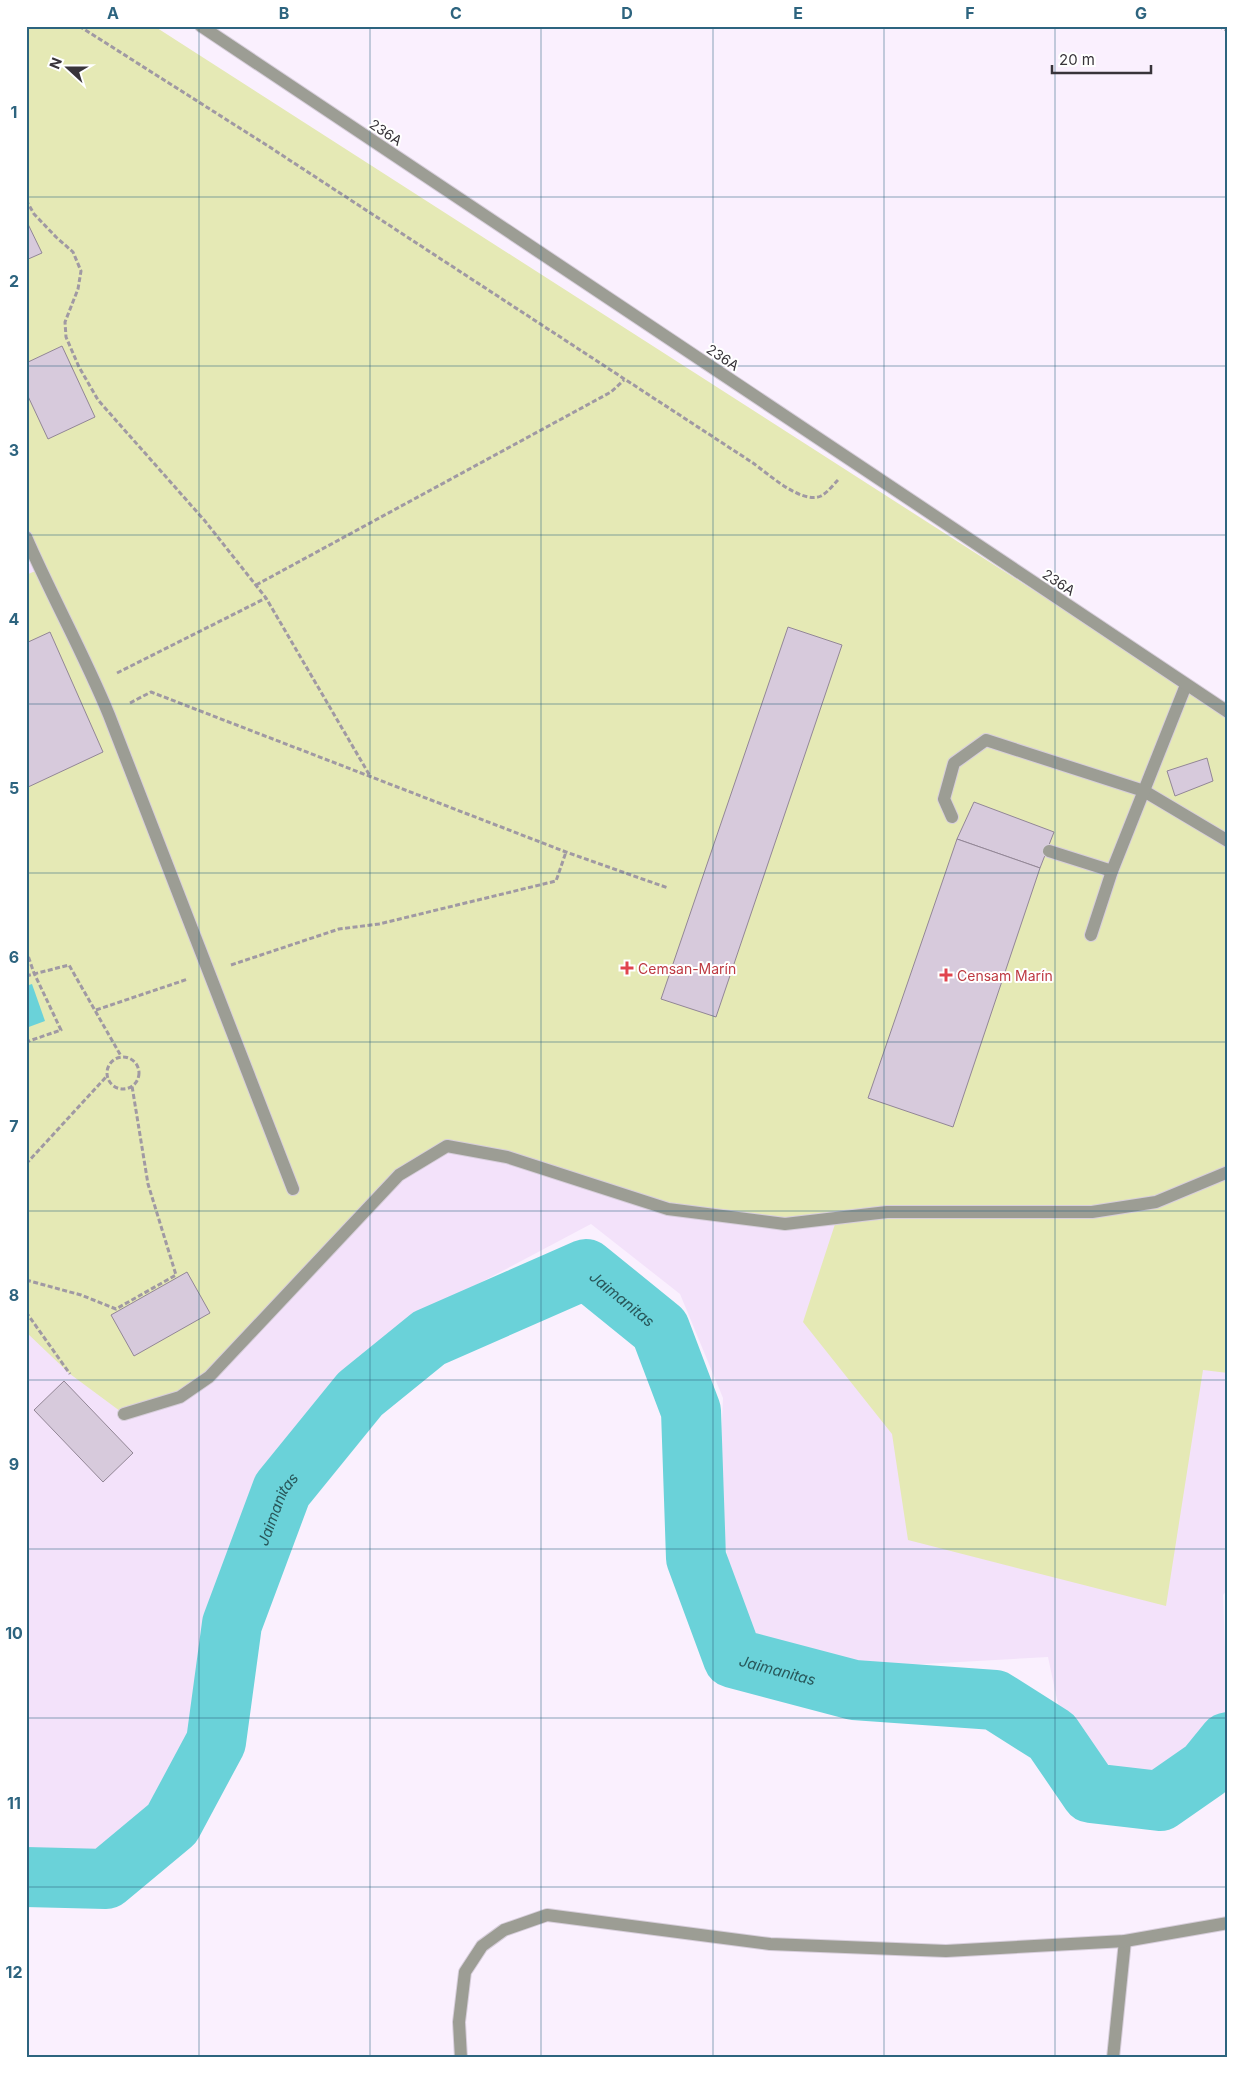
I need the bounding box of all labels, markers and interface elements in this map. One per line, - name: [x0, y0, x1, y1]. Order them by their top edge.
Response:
- text: A: [107, 3, 119, 23]
- text: B: [279, 3, 289, 23]
- text: C: [450, 3, 462, 23]
- text: D: [621, 3, 633, 23]
- text: E: [793, 3, 803, 23]
- text: F: [965, 3, 975, 23]
- text: G: [1135, 3, 1147, 23]
- north arrow: [42, 42, 92, 92]
- scale bar: [1052, 42, 1150, 74]
- text: 20 m: [1059, 50, 1095, 69]
- text: N: [46, 55, 65, 71]
- text: 1: [11, 102, 17, 122]
- street label: 236A: [367, 115, 406, 149]
- text: 2: [9, 271, 19, 291]
- street label: 236A: [704, 340, 743, 374]
- text: 3: [9, 440, 19, 460]
- street label: 236A: [1040, 565, 1079, 599]
- text: 4: [9, 609, 20, 629]
- text: 5: [9, 778, 19, 798]
- text: 6: [9, 947, 19, 967]
- place label: Cemsan-Marín: [638, 960, 736, 977]
- marker: Cemsan-Marín: [620, 961, 634, 975]
- place label: Censam Marín: [957, 967, 1053, 984]
- marker: Censam Marín: [939, 968, 953, 982]
- text: 7: [9, 1116, 19, 1136]
- water label: Jaimanitas: [586, 1266, 659, 1331]
- text: 8: [9, 1285, 19, 1305]
- text: 9: [9, 1454, 19, 1474]
- water label: Jaimanitas: [253, 1468, 302, 1548]
- text: 10: [5, 1623, 23, 1643]
- water label: Jaimanitas: [737, 1651, 818, 1689]
- text: 11: [7, 1793, 21, 1813]
- text: 12: [6, 1962, 22, 1982]

